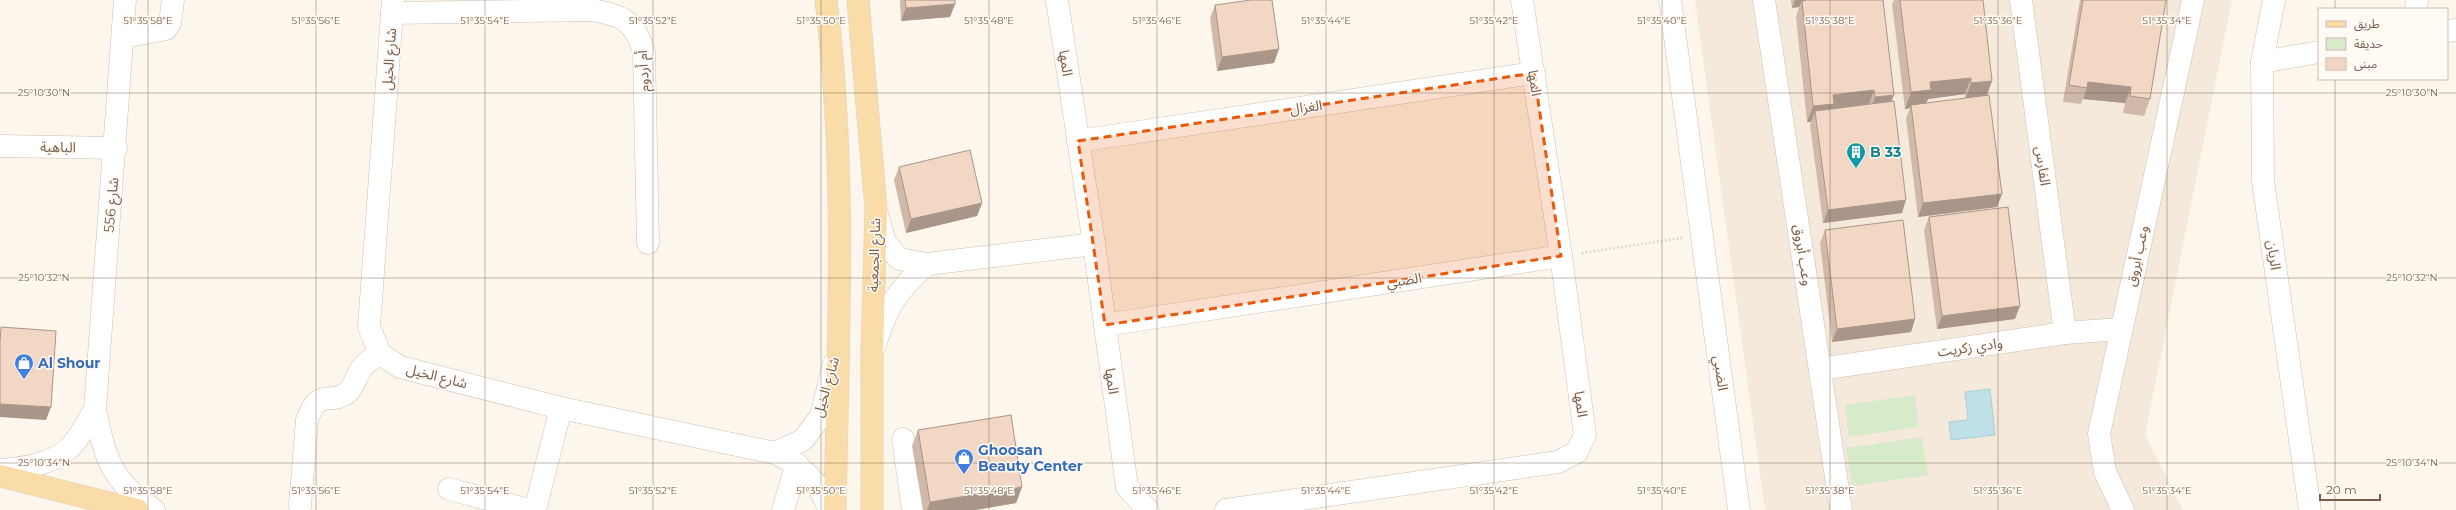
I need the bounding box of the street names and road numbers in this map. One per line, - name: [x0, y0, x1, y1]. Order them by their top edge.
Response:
- street label: شارع الخيل: [378, 27, 402, 91]
- street label: أم أردوم: [633, 49, 655, 92]
- street label: المها: [1055, 49, 1077, 77]
- street label: المها: [1524, 69, 1546, 97]
- street label: الغزال: [1289, 96, 1323, 118]
- street label: الباهية: [40, 138, 76, 156]
- street label: الفارس: [2031, 145, 2055, 187]
- street label: شارع 556: [100, 177, 124, 233]
- street label: شارع الجمعية: [864, 218, 886, 292]
- street label: وعب أبروق: [1789, 223, 1817, 287]
- street label: وعب أبروق: [2122, 224, 2152, 288]
- street label: الريان: [2263, 239, 2285, 271]
- street label: الضبي: [1385, 268, 1423, 294]
- street label: وادي زكريت: [1936, 334, 2004, 363]
- street label: الضبي: [1707, 354, 1732, 392]
- street label: شارع الخيل: [809, 355, 845, 420]
- street label: شارع الخيل: [404, 360, 469, 394]
- street label: المها: [1101, 367, 1123, 395]
- street label: المها: [1570, 390, 1592, 418]

